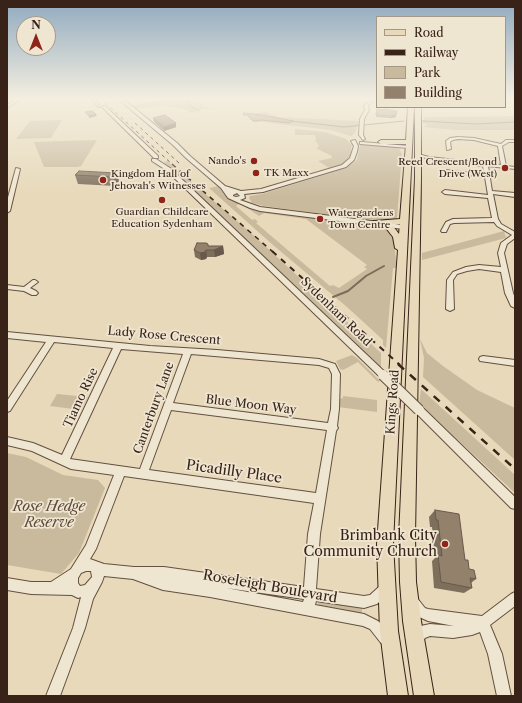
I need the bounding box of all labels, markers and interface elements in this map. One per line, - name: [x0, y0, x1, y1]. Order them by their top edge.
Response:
- north arrow: [16, 16, 56, 56]
- legend: [376, 16, 506, 108]
- text: N: [31, 18, 41, 32]
- text: Road: [414, 25, 444, 40]
- text: Railway: [414, 45, 459, 60]
- text: Park: [414, 65, 440, 80]
- text: Building: [414, 85, 462, 100]
- place label: Nando's: [208, 155, 246, 167]
- marker: Nando's: [249, 156, 259, 166]
- place label: Reed Crescent/Bond Drive (West): [398, 156, 497, 180]
- marker: Reed Crescent/Bond Drive (West): [500, 163, 510, 173]
- place label: TK Maxx: [264, 167, 309, 179]
- place label: Kingdom Hall of Jehovah's Witnesses: [111, 168, 206, 192]
- marker: TK Maxx: [251, 168, 261, 178]
- marker: Kingdom Hall of Jehovah's Witnesses: [98, 175, 108, 185]
- marker: Guardian Childcare Education Sydenham: [157, 195, 167, 205]
- place label: Guardian Childcare Education Sydenham: [111, 206, 213, 230]
- place label: Watergardens Town Centre: [328, 207, 394, 230]
- marker: Watergardens Town Centre: [315, 214, 325, 224]
- street label: Sydenham Road: [298, 275, 374, 349]
- street label: Lady Rose Crescent: [107, 324, 221, 348]
- street label: Canterbury Lane: [131, 360, 177, 456]
- street label: Tiamo Rise: [61, 366, 101, 430]
- street label: Kings Road: [384, 369, 402, 435]
- street label: Blue Moon Way: [205, 392, 297, 418]
- street label: Picadilly Place: [185, 457, 283, 487]
- park label: Rose Hedge Reserve: [13, 499, 85, 532]
- place label: Brimbank City Community Church: [303, 528, 437, 560]
- marker: Brimbank City Community Church: [440, 539, 450, 549]
- street label: Roseleigh Boulevard: [201, 567, 339, 607]

